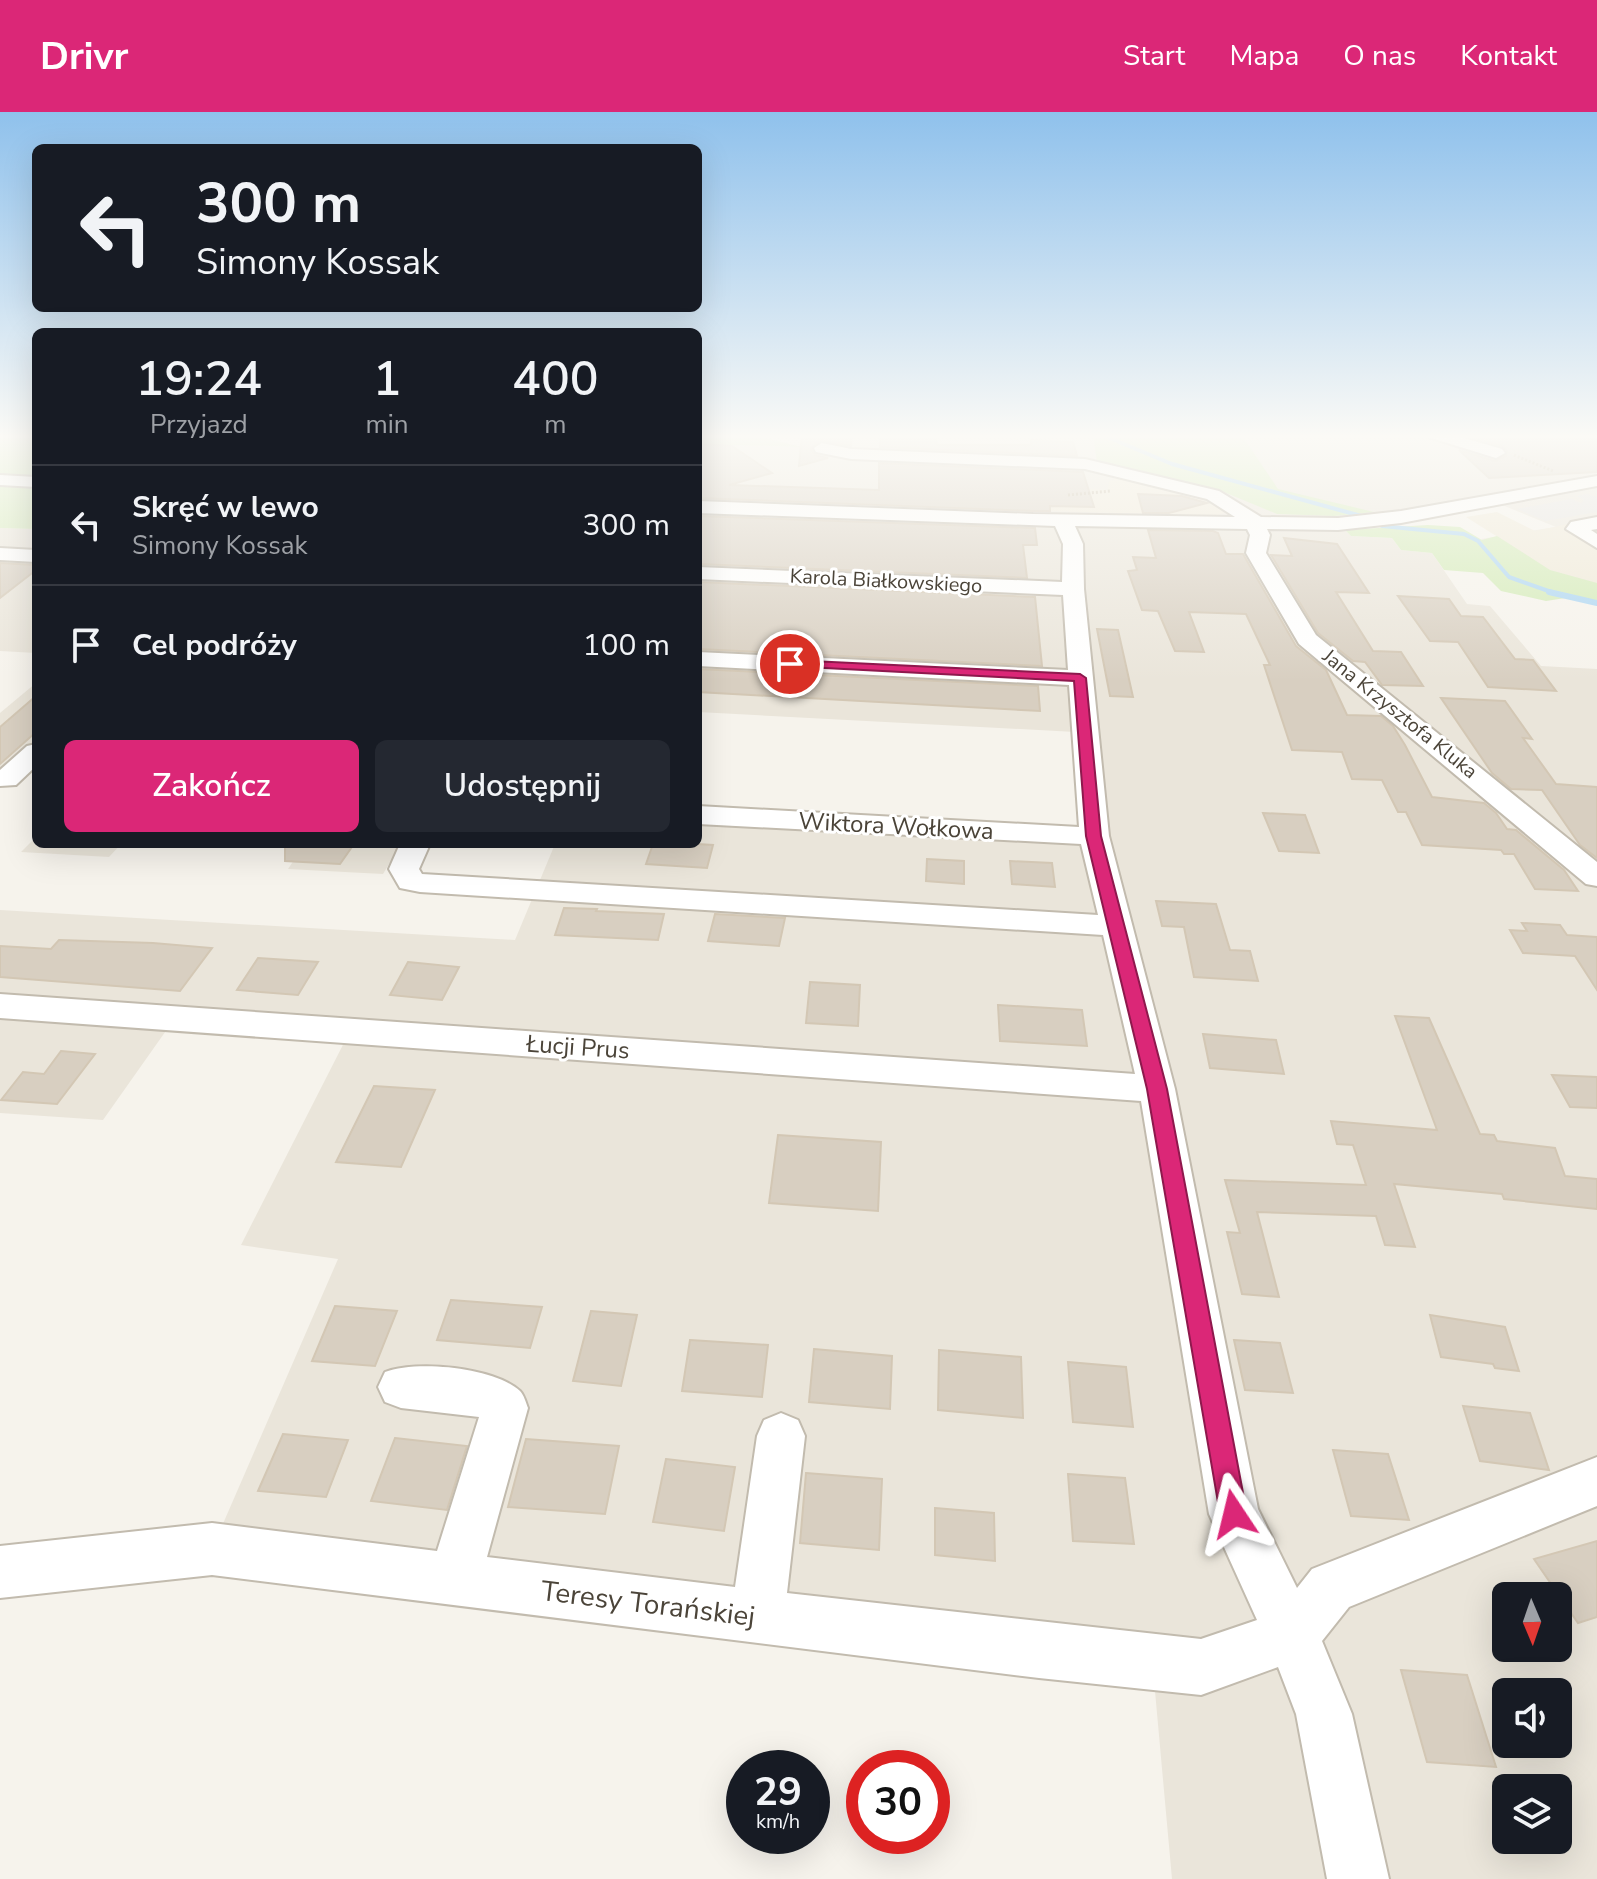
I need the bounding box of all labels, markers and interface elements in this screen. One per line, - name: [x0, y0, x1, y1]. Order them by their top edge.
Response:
- text: Drivr: [40, 31, 128, 82]
- text: Start: [1123, 37, 1185, 75]
- text: Mapa: [1229, 37, 1299, 75]
- text: O nas: [1343, 37, 1416, 75]
- text: Kontakt: [1460, 37, 1557, 75]
- text: 300 m: [196, 165, 361, 242]
- icon: left: [64, 176, 168, 280]
- text: Simony Kossak: [196, 238, 439, 287]
- text: 19:24: [135, 346, 262, 412]
- text: 1: [373, 346, 401, 412]
- text: 400: [512, 346, 599, 412]
- text: Przyjazd: [150, 407, 248, 442]
- text: min: [366, 407, 409, 442]
- text: m: [544, 407, 566, 442]
- text: Skręć w lewo: [132, 487, 319, 528]
- icon: left: [64, 503, 108, 547]
- text: 300 m: [583, 505, 670, 546]
- text: Simony Kossak: [132, 528, 308, 563]
- street label: Karola Białkowskiego: [789, 562, 983, 600]
- icon: arrive: [64, 623, 108, 667]
- text: Cel podróży: [132, 625, 297, 666]
- text: 100 m: [583, 625, 670, 666]
- pin: [756, 630, 824, 698]
- icon: arrive: [768, 642, 812, 686]
- street label: Jana Krzysztofa Kluka: [1316, 642, 1483, 785]
- button: Zakończ: [64, 740, 359, 832]
- button: Udostępnij: [375, 740, 670, 832]
- street label: Wiktora Wołkowa: [797, 805, 995, 847]
- street label: Łucji Prus: [524, 1027, 631, 1067]
- position arrow: [1192, 1472, 1276, 1556]
- street label: Teresy Torańskiej: [539, 1572, 757, 1636]
- north arrow: [1492, 1582, 1572, 1662]
- map controls: [1492, 1582, 1572, 1854]
- button: sound: [1492, 1678, 1572, 1758]
- speed limit sign: 30: [846, 1750, 950, 1854]
- text: 29: [754, 1765, 802, 1819]
- button: layers: [1492, 1774, 1572, 1854]
- text: km/h: [756, 1808, 800, 1835]

